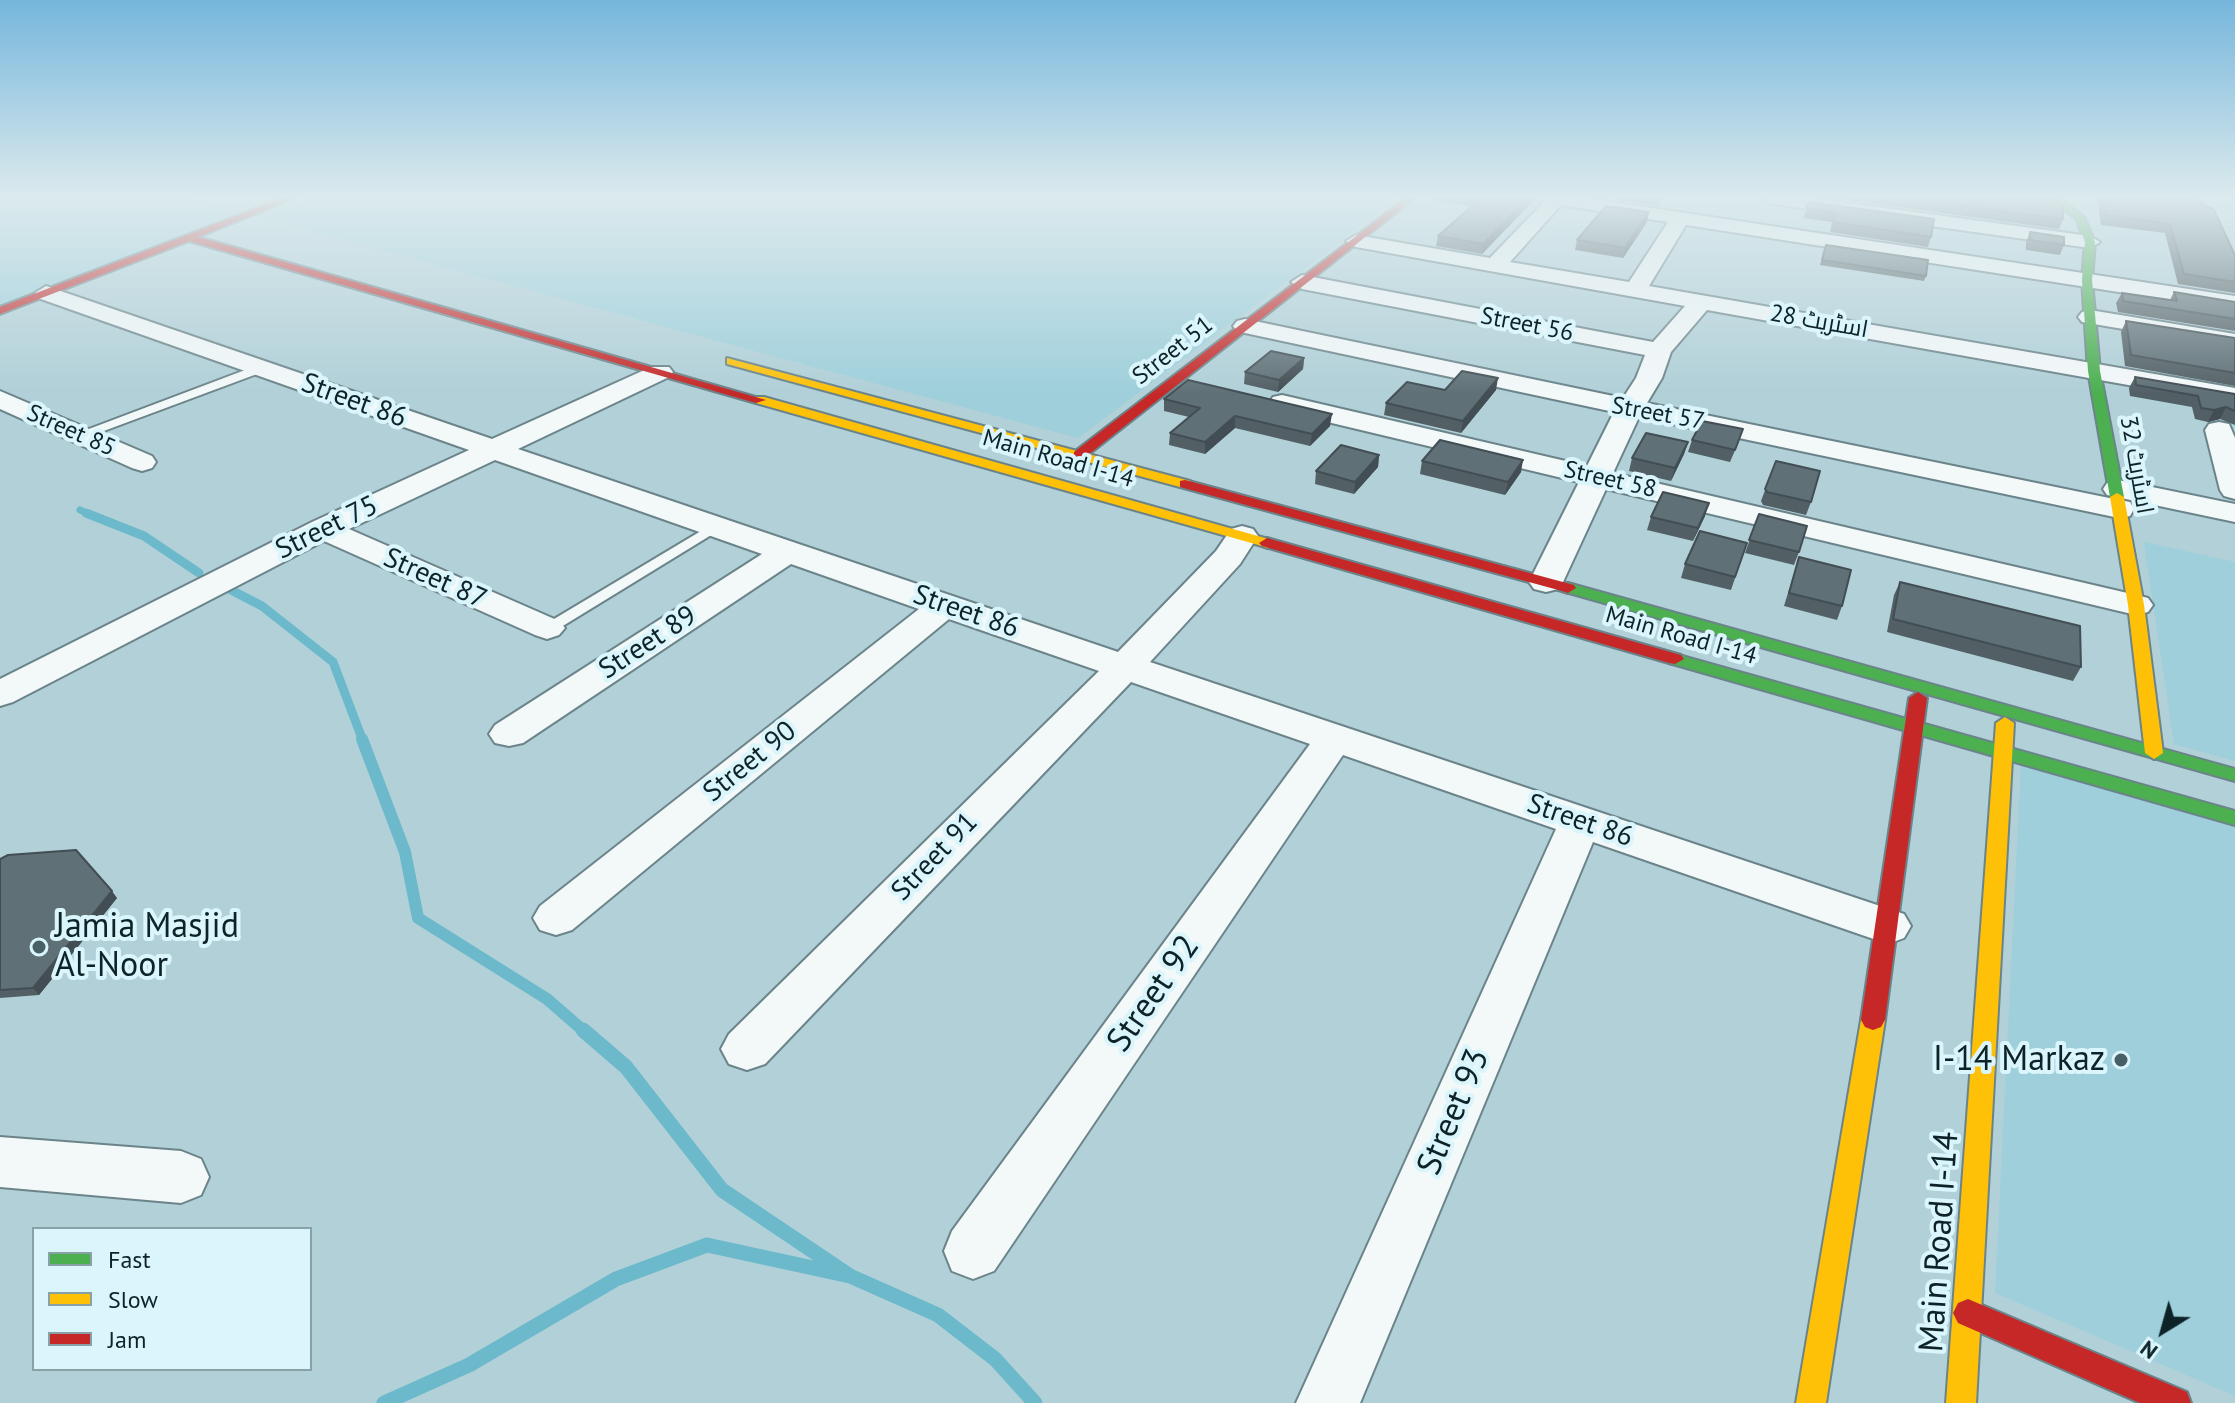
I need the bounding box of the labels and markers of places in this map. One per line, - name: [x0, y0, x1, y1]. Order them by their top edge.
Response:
- place label: Jamia Masjid Al-Noor: [55, 907, 239, 986]
- marker: Jamia Masjid Al-Noor: [30, 938, 48, 956]
- place label: I-14 Markaz: [1933, 1040, 2105, 1080]
- marker: I-14 Markaz: [2112, 1051, 2130, 1069]

